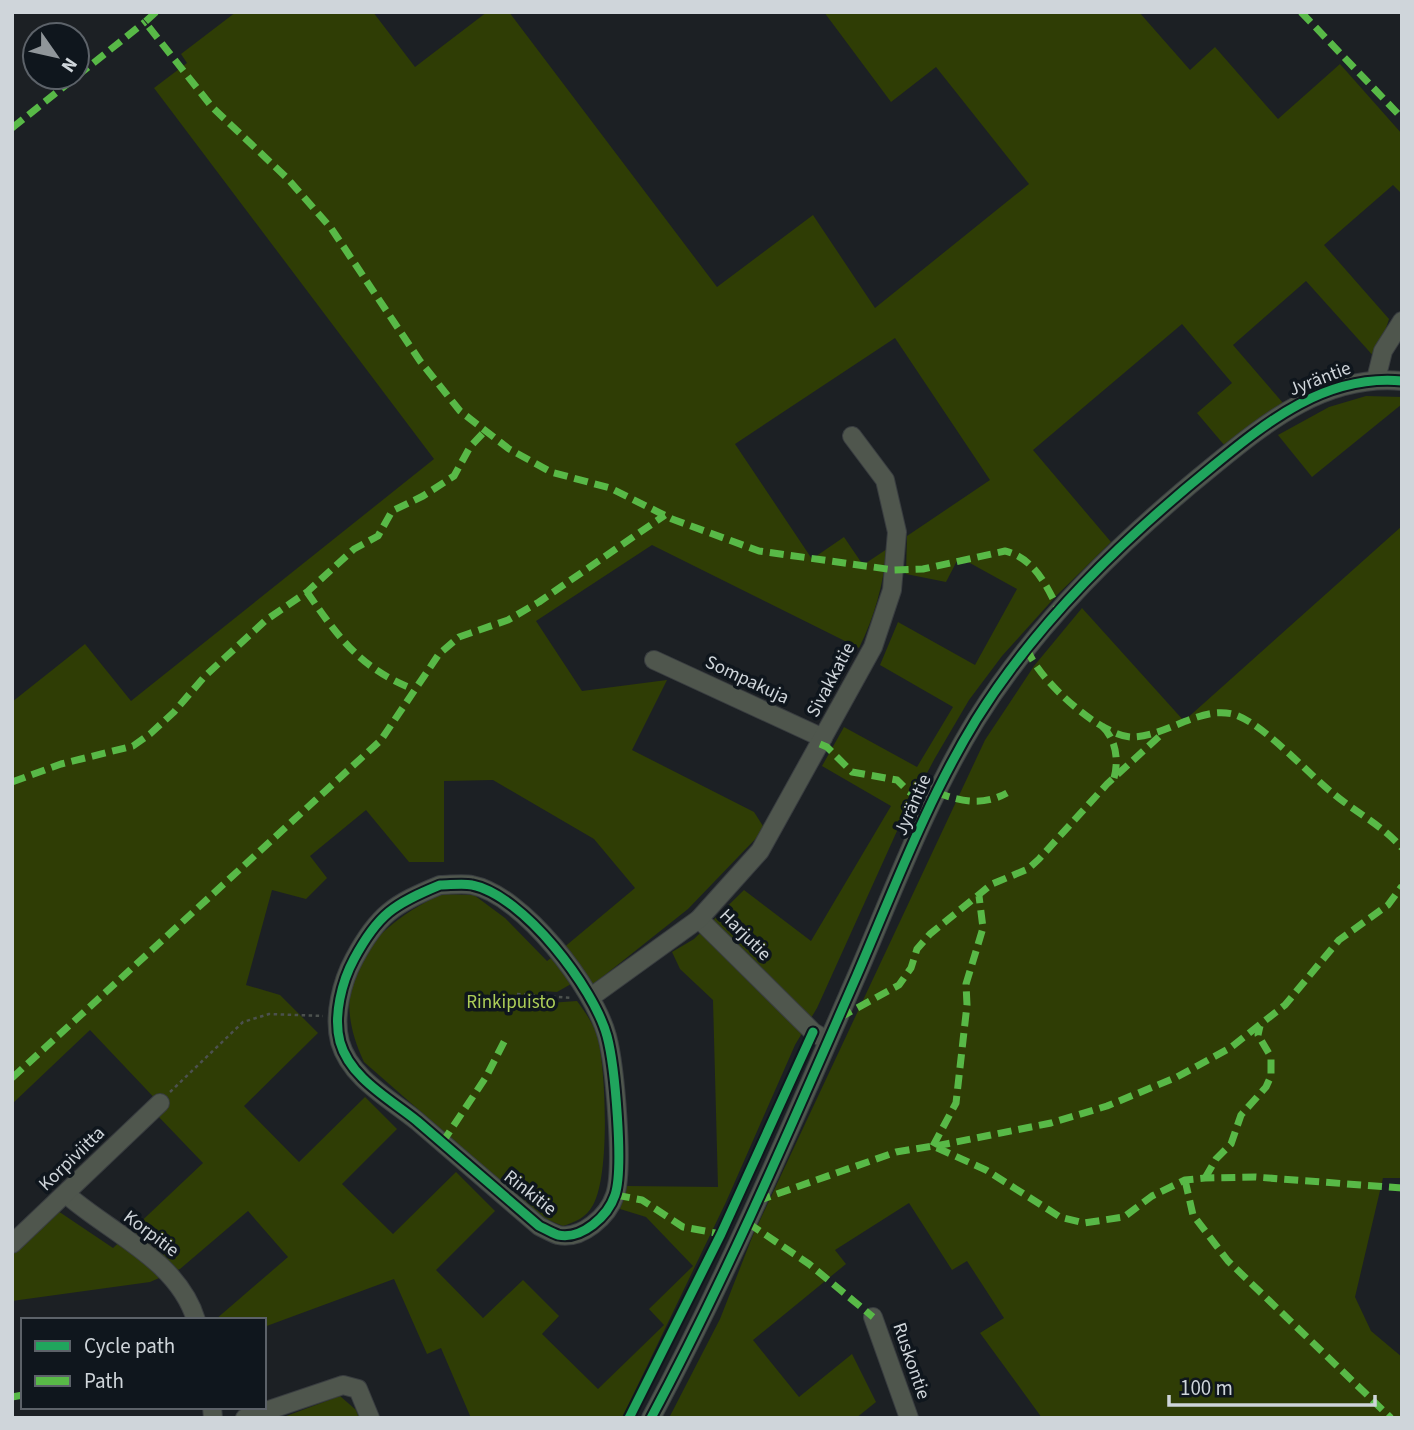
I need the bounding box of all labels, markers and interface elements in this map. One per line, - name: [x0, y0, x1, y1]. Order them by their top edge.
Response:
- north arrow: [21, 21, 91, 91]
- text: N: [54, 52, 84, 77]
- street label: Jyräntie: [1285, 355, 1355, 403]
- street label: Sivakkatie: [800, 638, 862, 722]
- street label: Sompakuja: [701, 649, 793, 711]
- street label: Jyräntie: [888, 770, 938, 840]
- street label: Harjutie: [713, 903, 777, 967]
- park label: Rinkipuisto: [466, 989, 556, 1016]
- street label: Korpiviitta: [33, 1121, 111, 1197]
- street label: Rinkitie: [498, 1164, 562, 1222]
- street label: Korpitie: [118, 1204, 184, 1264]
- legend: [21, 1318, 266, 1409]
- street label: Ruskontie: [885, 1319, 937, 1403]
- text: Cycle path: [84, 1331, 175, 1361]
- scale bar: [1169, 1364, 1376, 1408]
- text: Path: [84, 1366, 124, 1396]
- text: 100 m: [1180, 1373, 1233, 1403]

